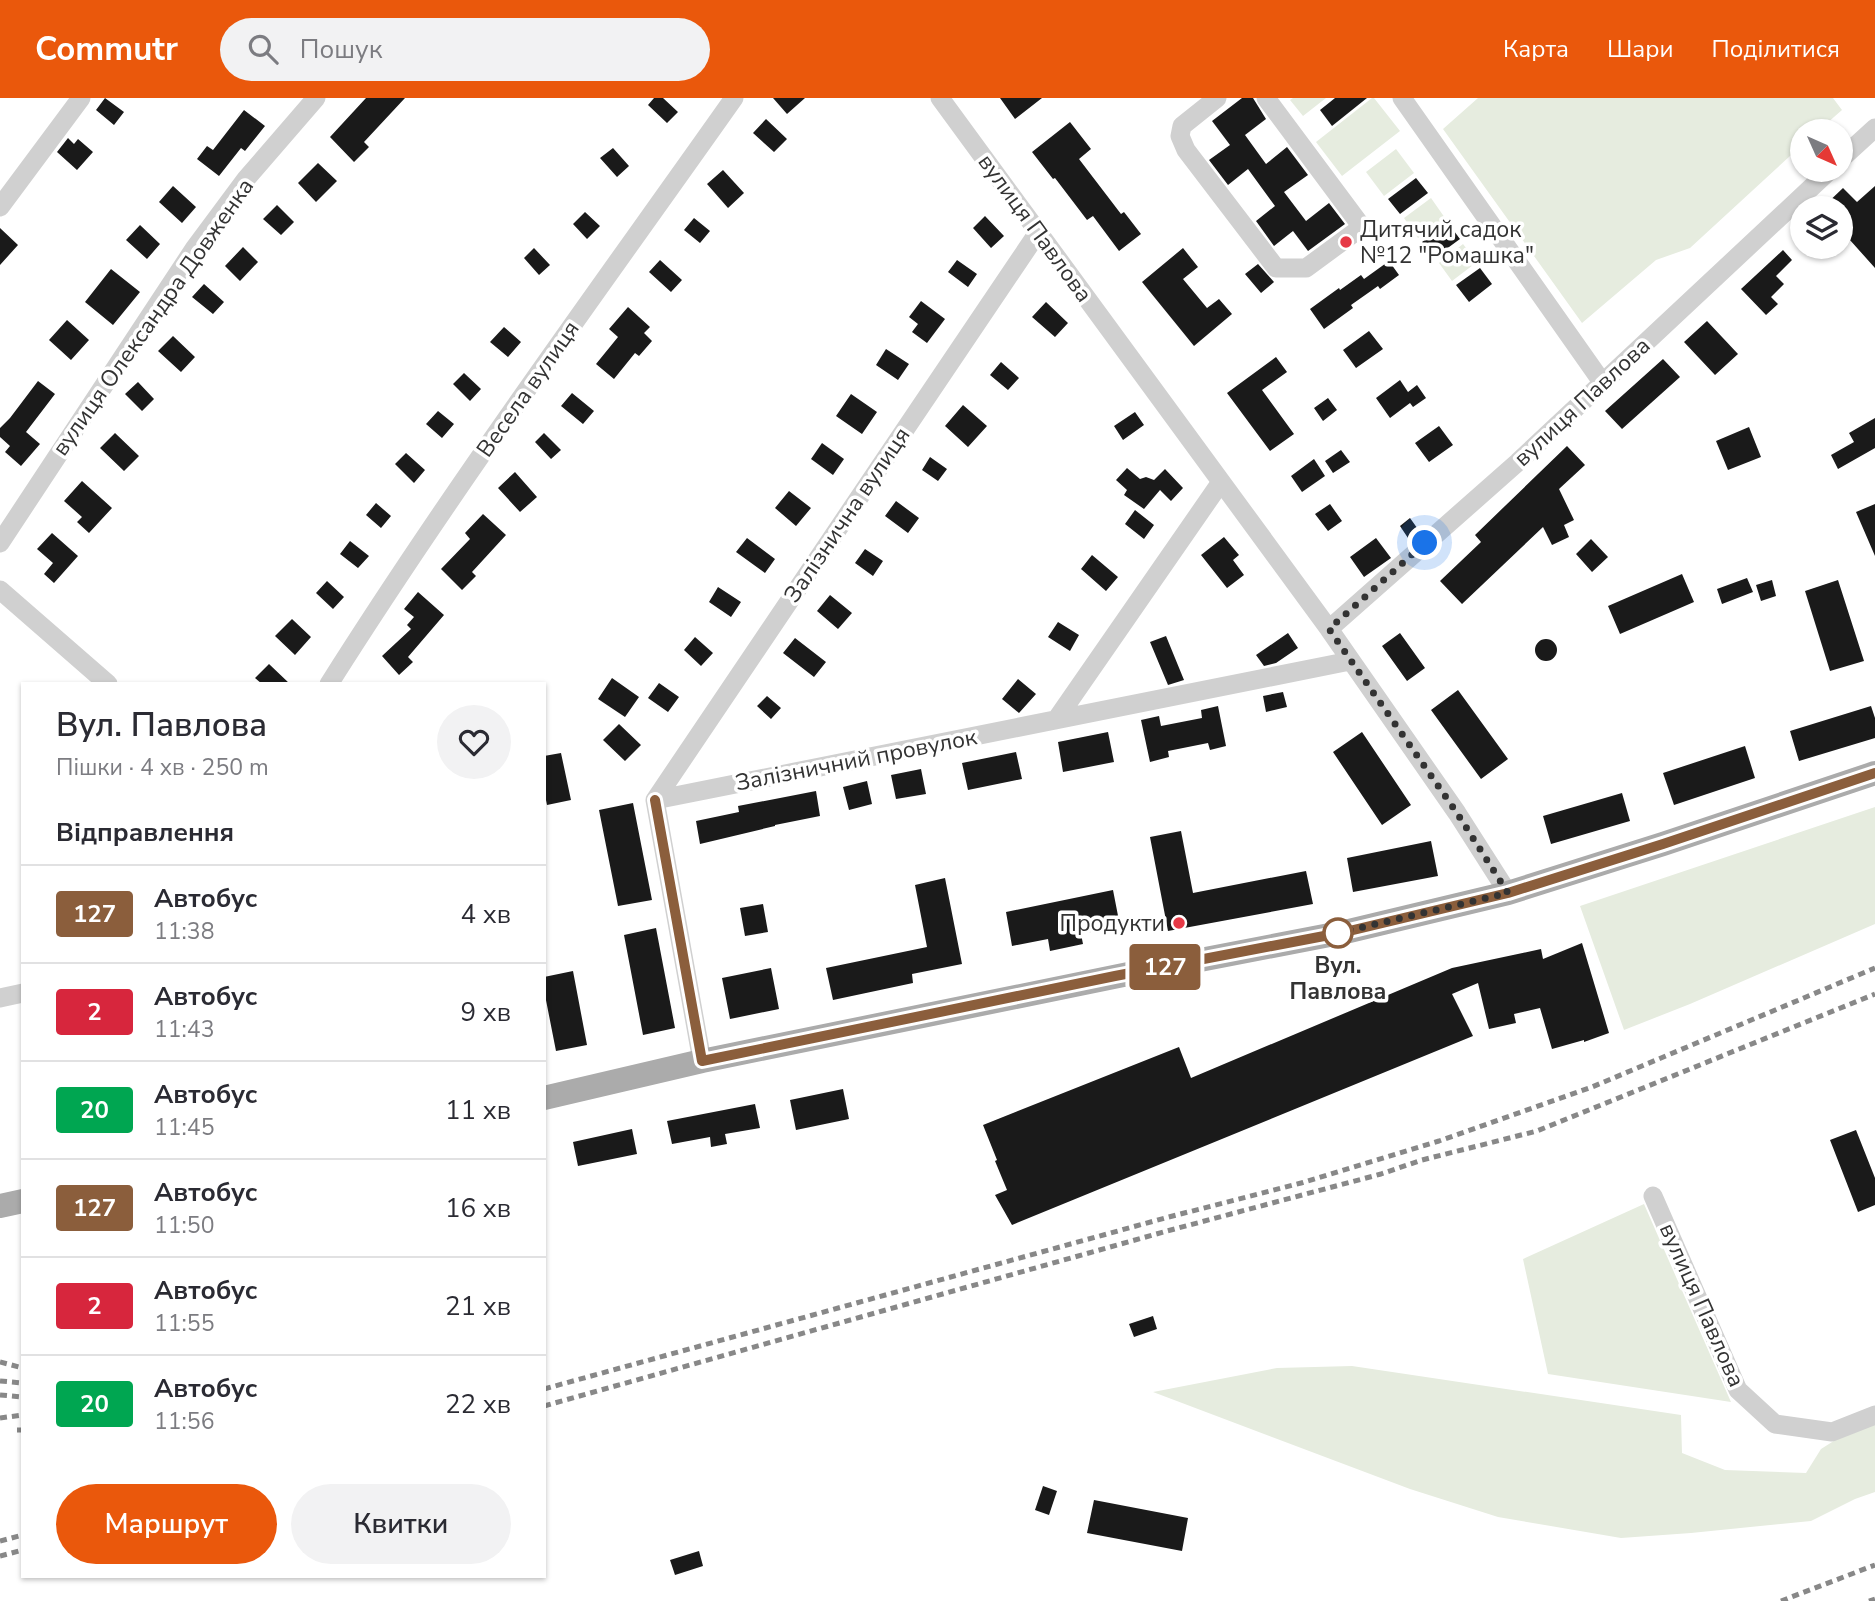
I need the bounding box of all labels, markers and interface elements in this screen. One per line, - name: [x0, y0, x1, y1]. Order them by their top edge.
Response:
- search box: [220, 18, 710, 81]
- text: Commutr: [35, 27, 178, 72]
- icon: search: [244, 30, 282, 68]
- text: Пошук: [300, 32, 382, 67]
- text: Карта: [1503, 33, 1569, 65]
- text: Шари: [1607, 33, 1674, 65]
- text: Поділитися: [1712, 33, 1840, 65]
- north arrow: [1790, 119, 1853, 182]
- map controls: [1790, 119, 1853, 259]
- street label: вулиця Павлова: [971, 148, 1099, 308]
- street label: вулиця Олександра Довженка: [45, 172, 261, 462]
- button: layers: [1790, 196, 1853, 259]
- place label: Дитячий садок №12 "Ромашка": [1360, 214, 1534, 271]
- marker: Дитячий садок №12 "Ромашка": [1338, 234, 1354, 250]
- street label: Весела вулиця: [470, 315, 586, 463]
- street label: вулиця Павлова: [1507, 331, 1657, 473]
- street label: Залізнична вулиця: [777, 421, 917, 609]
- your location: [1407, 525, 1442, 560]
- text: Вул. Павлова: [56, 703, 267, 748]
- button: heart: [437, 705, 511, 779]
- street label: Залізничний провулок: [733, 721, 980, 799]
- text: Пішки · 4 хв · 250 m: [56, 752, 269, 783]
- text: Відправлення: [56, 815, 234, 850]
- text: Автобус: [154, 881, 257, 916]
- text: 4 хв: [461, 897, 511, 932]
- text: 127: [73, 898, 116, 930]
- place label: Продукти: [1060, 908, 1165, 939]
- marker: Продукти: [1171, 915, 1187, 931]
- text: 11:38: [154, 916, 214, 947]
- marker: Вул. Павлова: [1323, 918, 1353, 948]
- line badge: 127: [1125, 944, 1205, 990]
- place label: Вул. Павлова: [1290, 950, 1386, 1007]
- text: 127: [1143, 951, 1187, 983]
- text: Автобус: [154, 979, 257, 1014]
- text: 9 хв: [461, 995, 511, 1030]
- text: 2: [87, 996, 102, 1028]
- text: 11:43: [154, 1014, 214, 1045]
- text: Автобус: [154, 1077, 257, 1112]
- text: 11 хв: [445, 1093, 511, 1128]
- text: 20: [80, 1094, 109, 1126]
- text: 11:45: [154, 1112, 214, 1143]
- text: Автобус: [154, 1175, 257, 1210]
- text: 16 хв: [445, 1191, 511, 1226]
- text: 127: [73, 1192, 116, 1224]
- text: 11:50: [154, 1210, 214, 1241]
- street label: вулиця Павлова: [1652, 1218, 1752, 1392]
- text: Автобус: [154, 1273, 257, 1308]
- text: 21 хв: [445, 1289, 511, 1324]
- text: 2: [87, 1290, 102, 1322]
- text: 11:55: [154, 1308, 214, 1339]
- text: Автобус: [154, 1371, 257, 1406]
- text: 22 хв: [445, 1387, 511, 1422]
- text: 20: [80, 1388, 109, 1420]
- text: 11:56: [154, 1406, 214, 1437]
- button: Маршрут: [56, 1484, 277, 1564]
- button: Квитки: [291, 1484, 511, 1564]

